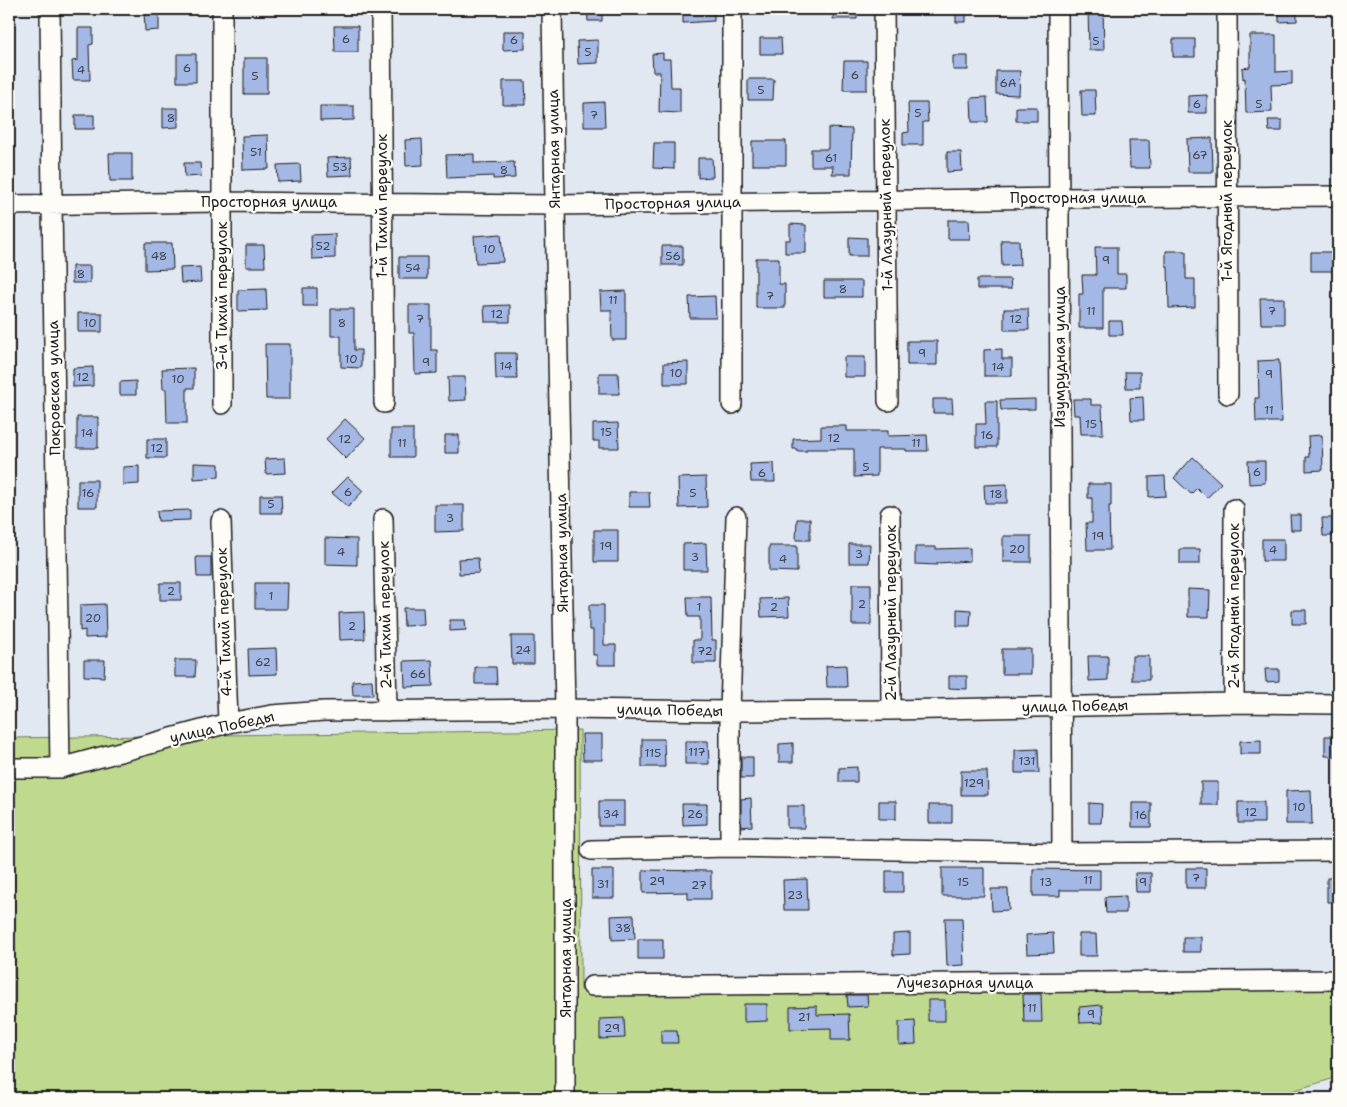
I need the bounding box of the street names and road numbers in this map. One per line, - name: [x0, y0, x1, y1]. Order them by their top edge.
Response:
- street label: Янтарная улица: [543, 88, 565, 209]
- street label: 1-й Лазурный переулок: [874, 118, 898, 292]
- street label: 1-й Ягодный переулок: [1217, 120, 1237, 282]
- street label: 1-й Тихий переулок: [372, 134, 392, 278]
- street label: Просторная улица: [1010, 188, 1147, 208]
- street label: Просторная улица: [201, 192, 338, 212]
- street label: Просторная улица: [605, 192, 742, 214]
- street label: 3-й Тихий переулок: [212, 221, 232, 370]
- street label: Изумрудная улица: [1050, 286, 1070, 428]
- street label: Покровская улица: [43, 319, 65, 456]
- street label: Янтарная улица: [551, 492, 573, 613]
- street label: 2-й Ягодный переулок: [1224, 523, 1244, 689]
- street label: 2-й Лазурный переулок: [881, 525, 901, 701]
- street label: 2-й Тихий переулок: [374, 541, 396, 689]
- street label: 4-й Тихий переулок: [211, 547, 237, 697]
- street label: улица Победы: [1021, 695, 1129, 717]
- street label: улица Победы: [616, 699, 724, 721]
- street label: улица Победы: [168, 706, 276, 748]
- street label: Янтарная улица: [556, 898, 576, 1018]
- street label: Лучезарная улица: [897, 973, 1034, 993]

